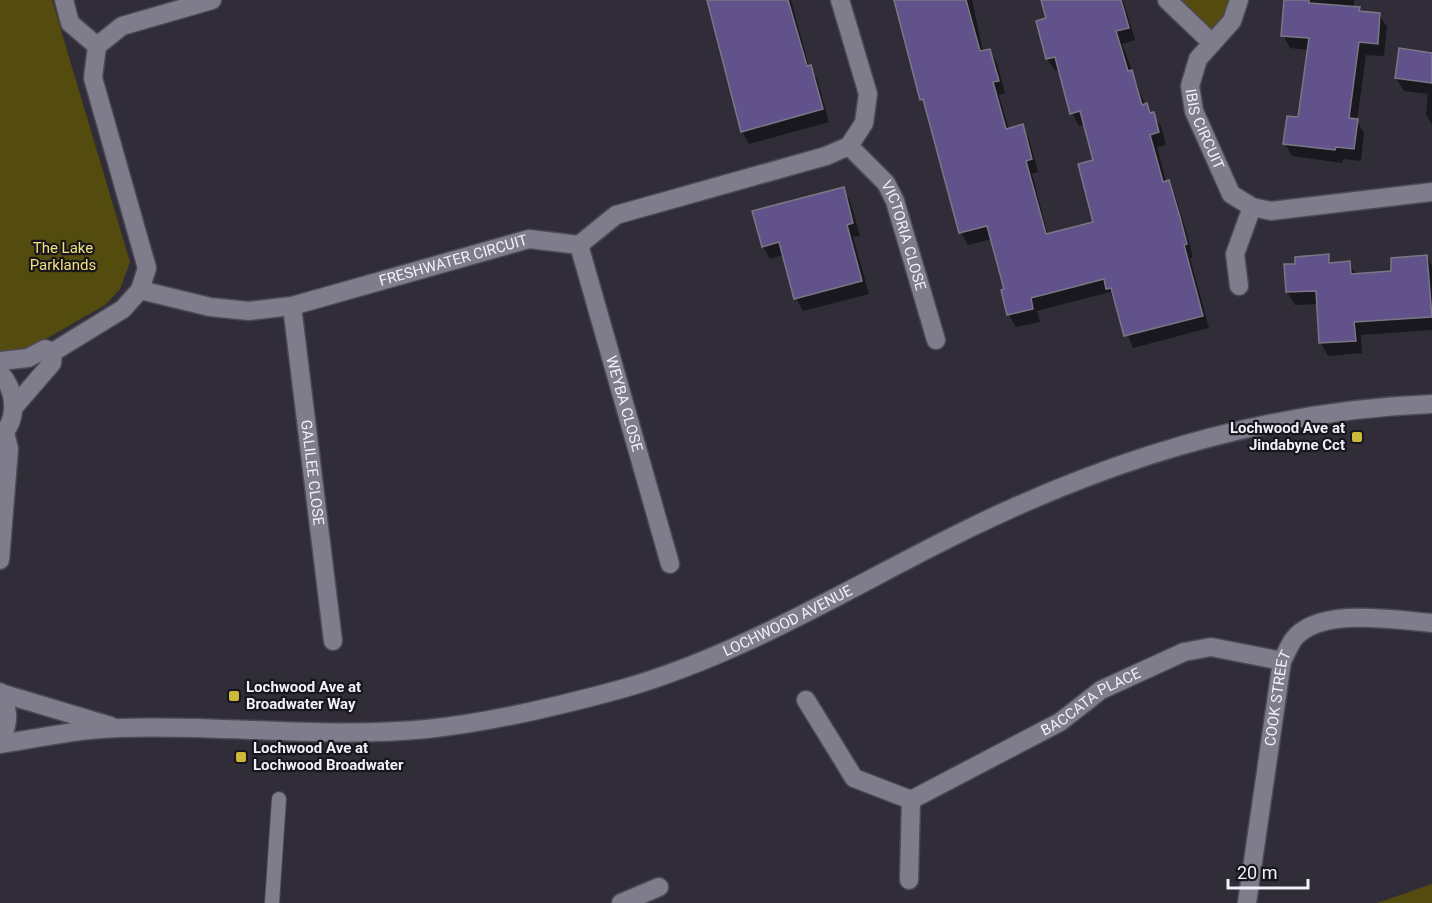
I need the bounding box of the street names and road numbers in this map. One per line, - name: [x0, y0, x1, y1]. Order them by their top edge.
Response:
- street label: IBIS CIRCUIT: [1182, 87, 1228, 172]
- street label: VICTORIA CLOSE: [877, 178, 930, 293]
- street label: FRESHWATER CIRCUIT: [377, 231, 529, 290]
- street label: WEYBA CLOSE: [602, 354, 647, 454]
- street label: GALILEE CLOSE: [297, 419, 328, 527]
- street label: LOCHWOOD AVENUE: [720, 581, 856, 660]
- street label: COOK STREET: [1261, 647, 1295, 747]
- street label: BACCATA PLACE: [1038, 664, 1144, 739]

